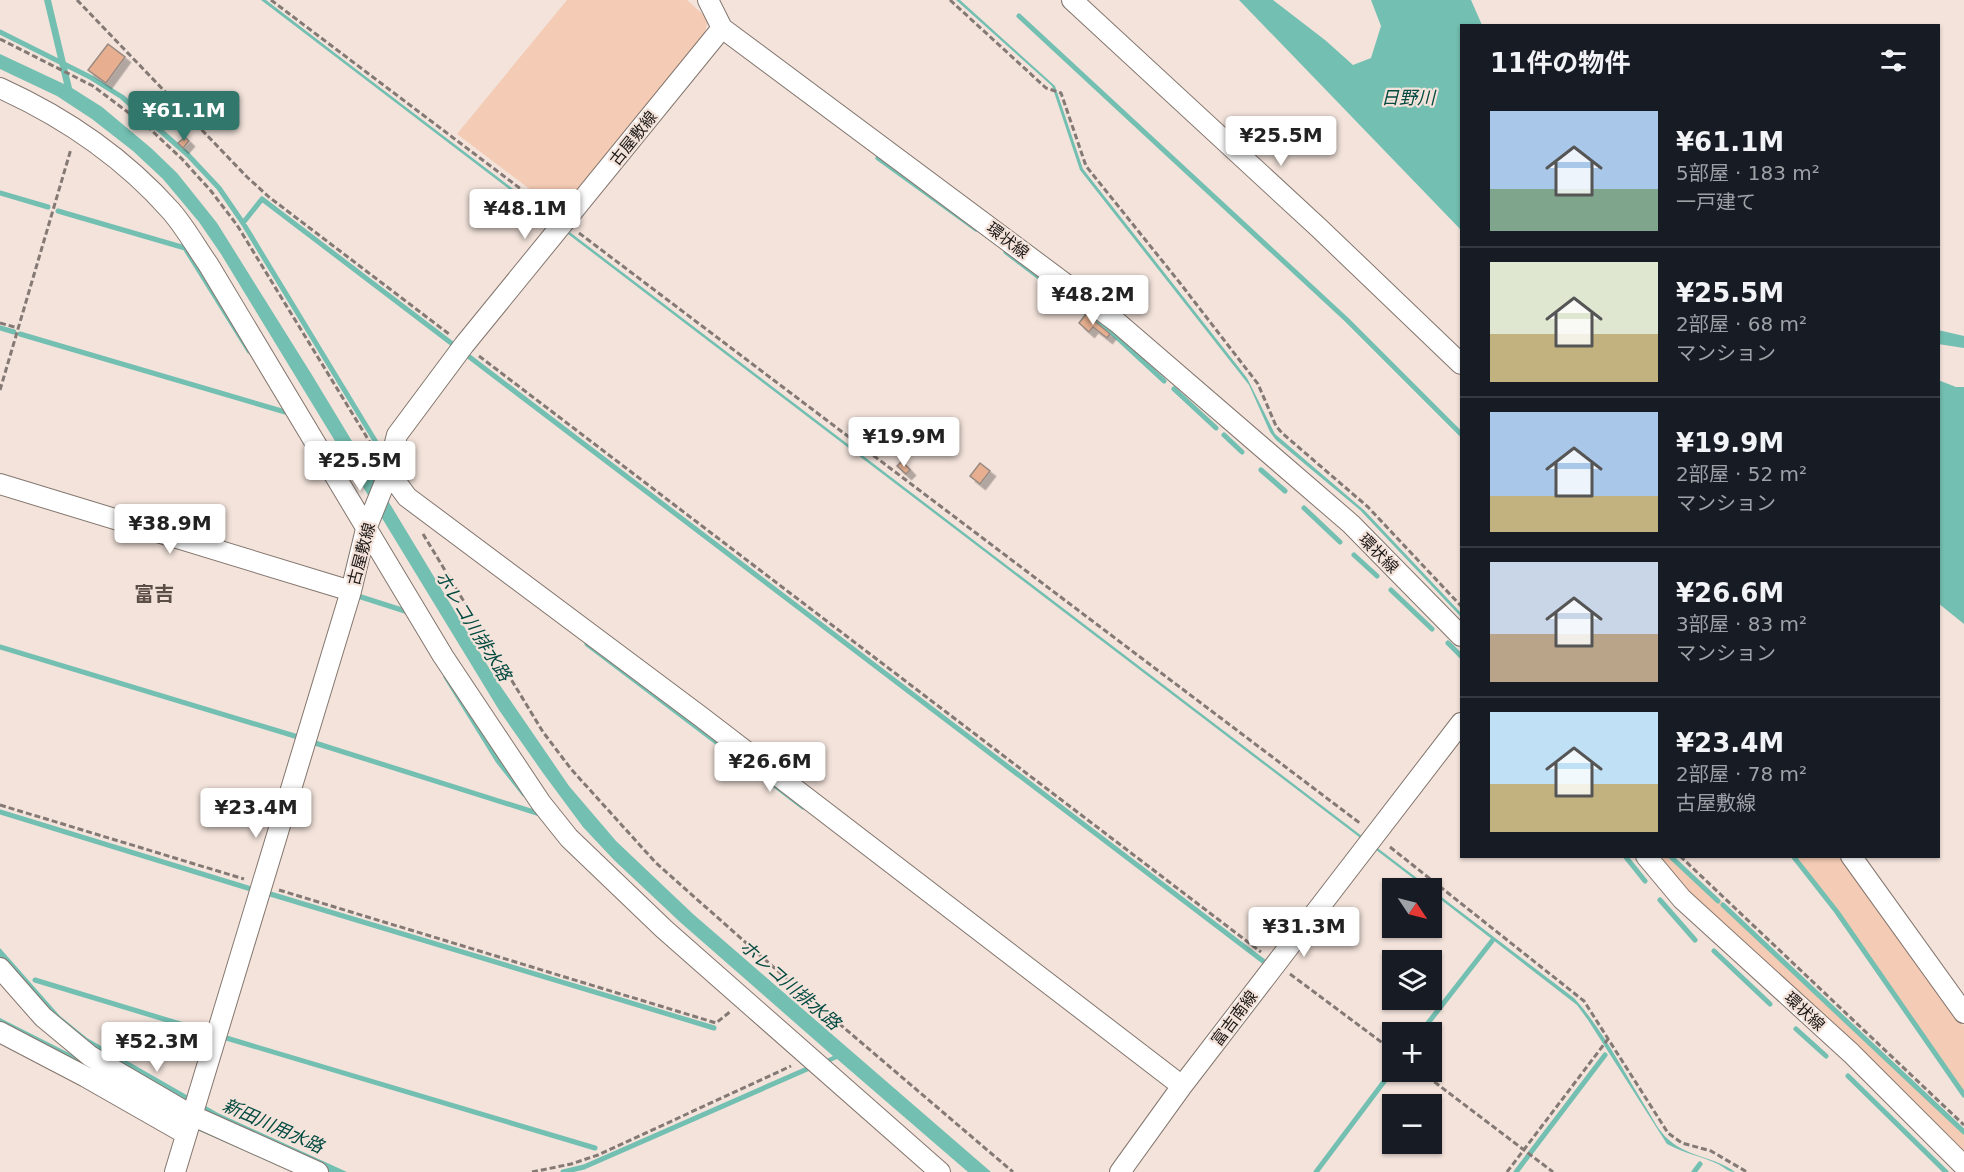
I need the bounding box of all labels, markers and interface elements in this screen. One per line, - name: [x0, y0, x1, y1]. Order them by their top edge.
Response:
- icon: filters: [1877, 44, 1910, 77]
- text: 11件の物件: [1490, 48, 1630, 78]
- water label: 日野川: [1381, 87, 1437, 108]
- pin: ¥61.1M: [135, 91, 233, 142]
- text: ¥61.1M: [142, 98, 226, 122]
- street label: 古屋敷線: [606, 107, 661, 169]
- pin: ¥25.5M: [1232, 116, 1330, 167]
- text: ¥25.5M: [1239, 123, 1323, 147]
- text: ¥61.1M: [1676, 127, 1784, 157]
- icon: home: [1538, 135, 1610, 207]
- text: 5部屋 · 183 m²: [1676, 161, 1820, 185]
- pin: ¥48.1M: [476, 189, 574, 240]
- text: 一戸建て: [1676, 190, 1756, 214]
- text: ¥48.1M: [483, 196, 567, 220]
- street label: 環状線: [983, 218, 1033, 262]
- pin: ¥48.2M: [1044, 275, 1142, 326]
- text: ¥25.5M: [1676, 278, 1784, 308]
- text: ¥48.2M: [1051, 282, 1135, 306]
- icon: home: [1538, 286, 1610, 358]
- text: 2部屋 · 68 m²: [1676, 312, 1807, 336]
- text: マンション: [1676, 341, 1776, 365]
- pin: ¥19.9M: [855, 417, 953, 468]
- text: ¥19.9M: [862, 424, 946, 448]
- text: ¥19.9M: [1676, 428, 1784, 458]
- icon: home: [1538, 436, 1610, 508]
- pin: ¥25.5M: [311, 441, 409, 492]
- text: ¥25.5M: [318, 448, 402, 472]
- text: 2部屋 · 52 m²: [1676, 462, 1807, 486]
- text: マンション: [1676, 491, 1776, 515]
- pin: ¥38.9M: [121, 504, 219, 555]
- text: ¥38.9M: [128, 511, 212, 535]
- street label: 古屋敷線: [344, 521, 379, 588]
- street label: 環状線: [1355, 530, 1402, 577]
- water label: ホレコ川排水路: [431, 567, 517, 686]
- text: ¥26.6M: [1676, 578, 1784, 608]
- district label: 富吉: [134, 582, 174, 606]
- icon: home: [1538, 586, 1610, 658]
- text: 3部屋 · 83 m²: [1676, 612, 1807, 636]
- text: マンション: [1676, 641, 1776, 665]
- text: ¥23.4M: [1676, 728, 1784, 758]
- icon: home: [1538, 736, 1610, 808]
- pin: ¥26.6M: [721, 742, 819, 793]
- text: ¥26.6M: [728, 749, 812, 773]
- text: 2部屋 · 78 m²: [1676, 762, 1807, 786]
- pin: ¥23.4M: [207, 788, 305, 839]
- text: 古屋敷線: [1676, 791, 1756, 815]
- text: ¥23.4M: [214, 795, 298, 819]
- north arrow: [1382, 878, 1442, 938]
- map controls: [1382, 878, 1442, 1154]
- pin: ¥31.3M: [1255, 907, 1353, 958]
- text: ¥31.3M: [1262, 914, 1346, 938]
- water label: ホレコ川排水路: [736, 935, 846, 1035]
- button: layers: [1382, 950, 1442, 1010]
- street label: 富吉南線: [1208, 987, 1261, 1050]
- street label: 環状線: [1781, 988, 1829, 1035]
- pin: ¥52.3M: [108, 1022, 206, 1073]
- button: +: [1382, 1022, 1442, 1082]
- text: ¥52.3M: [115, 1029, 199, 1053]
- water label: 新田川用水路: [220, 1094, 329, 1158]
- button: −: [1382, 1094, 1442, 1154]

